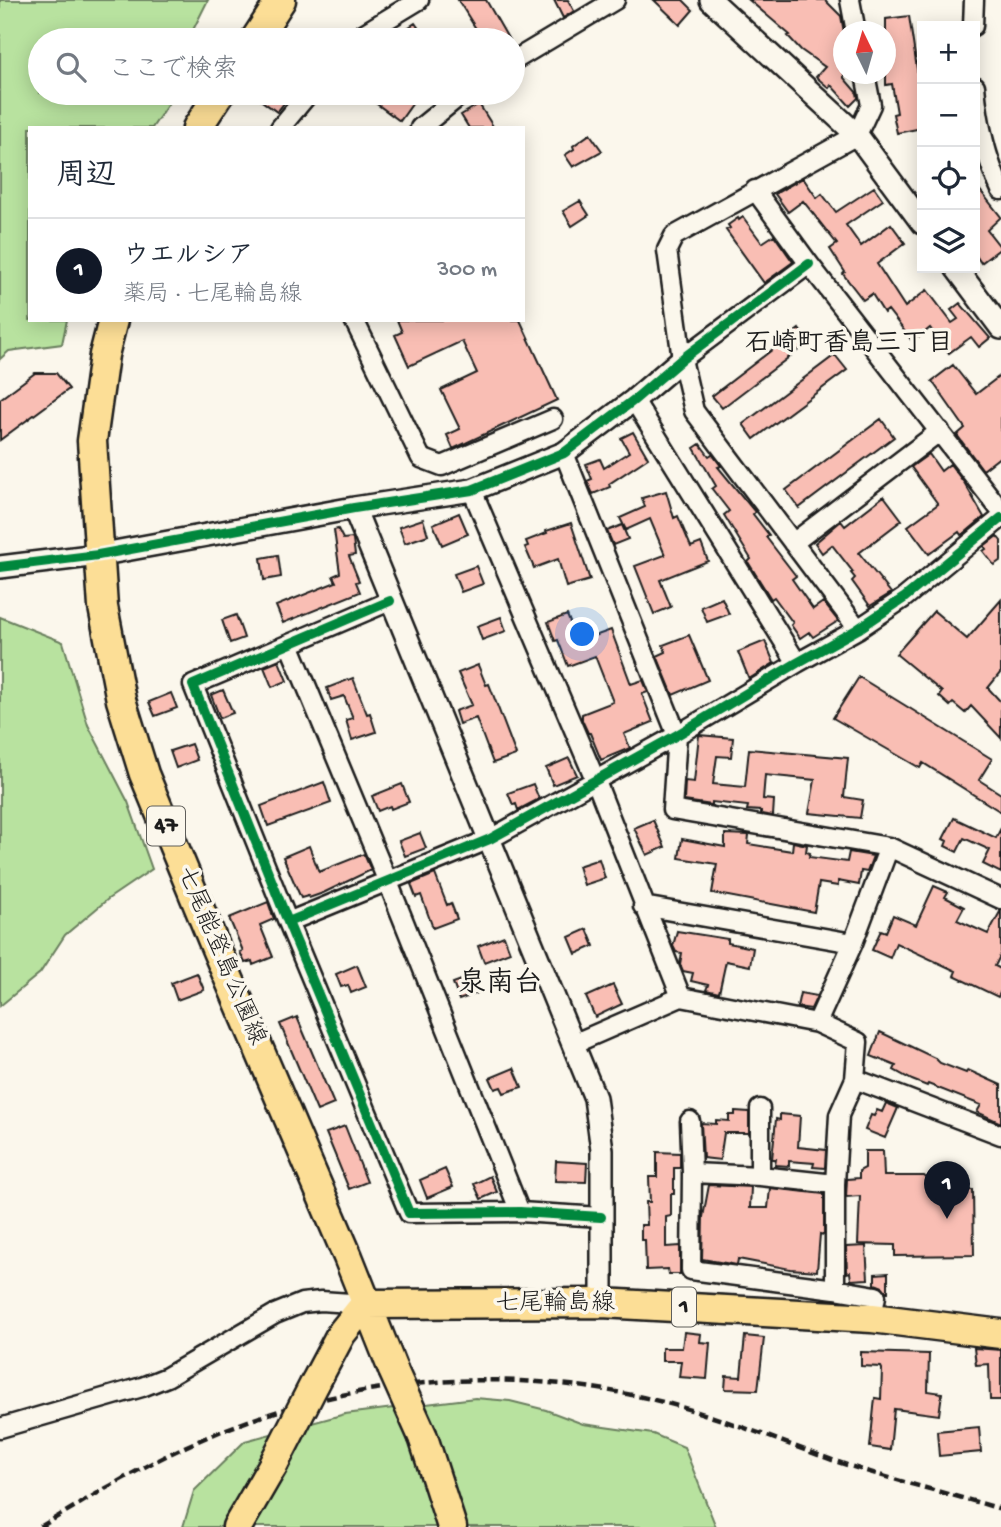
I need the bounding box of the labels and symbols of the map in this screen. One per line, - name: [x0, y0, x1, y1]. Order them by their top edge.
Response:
- north arrow: [833, 21, 896, 84]
- district label: 石崎町香島三丁目: [745, 328, 953, 361]
- your location: [565, 617, 599, 651]
- road number: 47: [147, 806, 185, 846]
- street label: 七尾能登島公園線: [169, 862, 272, 1050]
- district label: 泉南台: [458, 966, 542, 1001]
- pin: 1: [924, 1161, 970, 1219]
- road number: 1: [672, 1288, 696, 1326]
- street label: 七尾輪島線: [495, 1289, 615, 1319]

